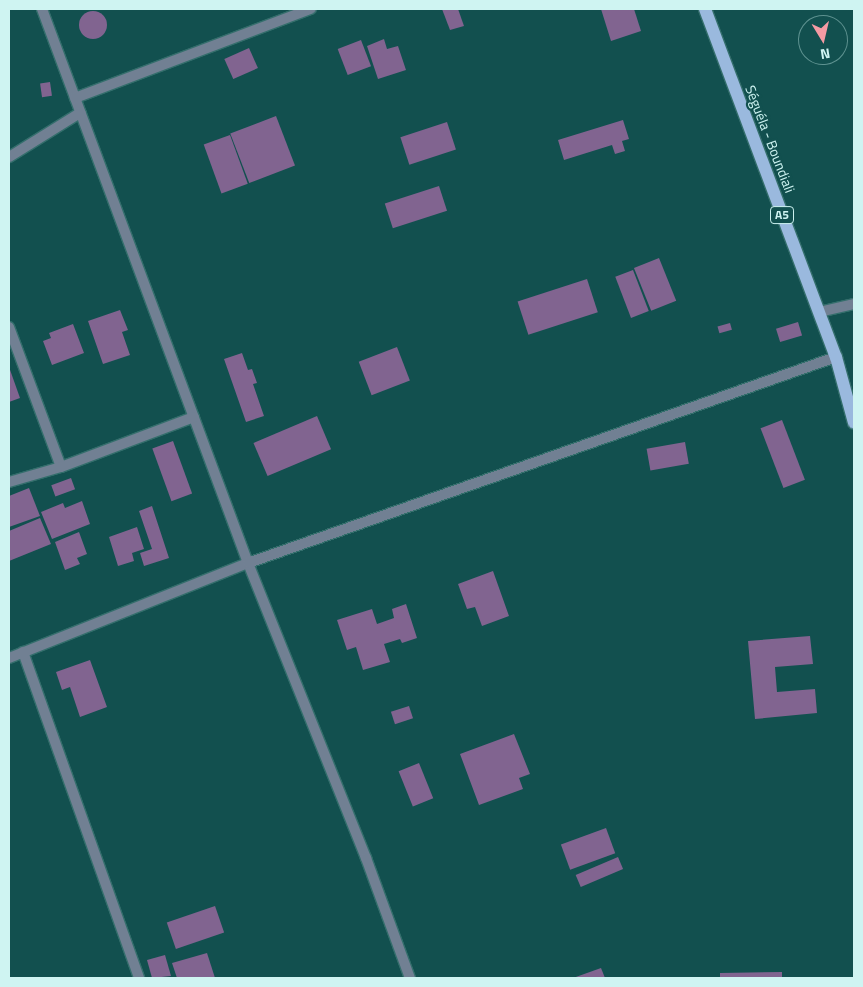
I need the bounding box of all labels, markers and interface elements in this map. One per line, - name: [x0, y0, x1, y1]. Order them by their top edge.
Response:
- north arrow: [798, 15, 848, 65]
- text: N: [819, 43, 832, 65]
- street label: Séguéla - Boundiali: [742, 83, 798, 195]
- road number: A5: [770, 206, 794, 224]

